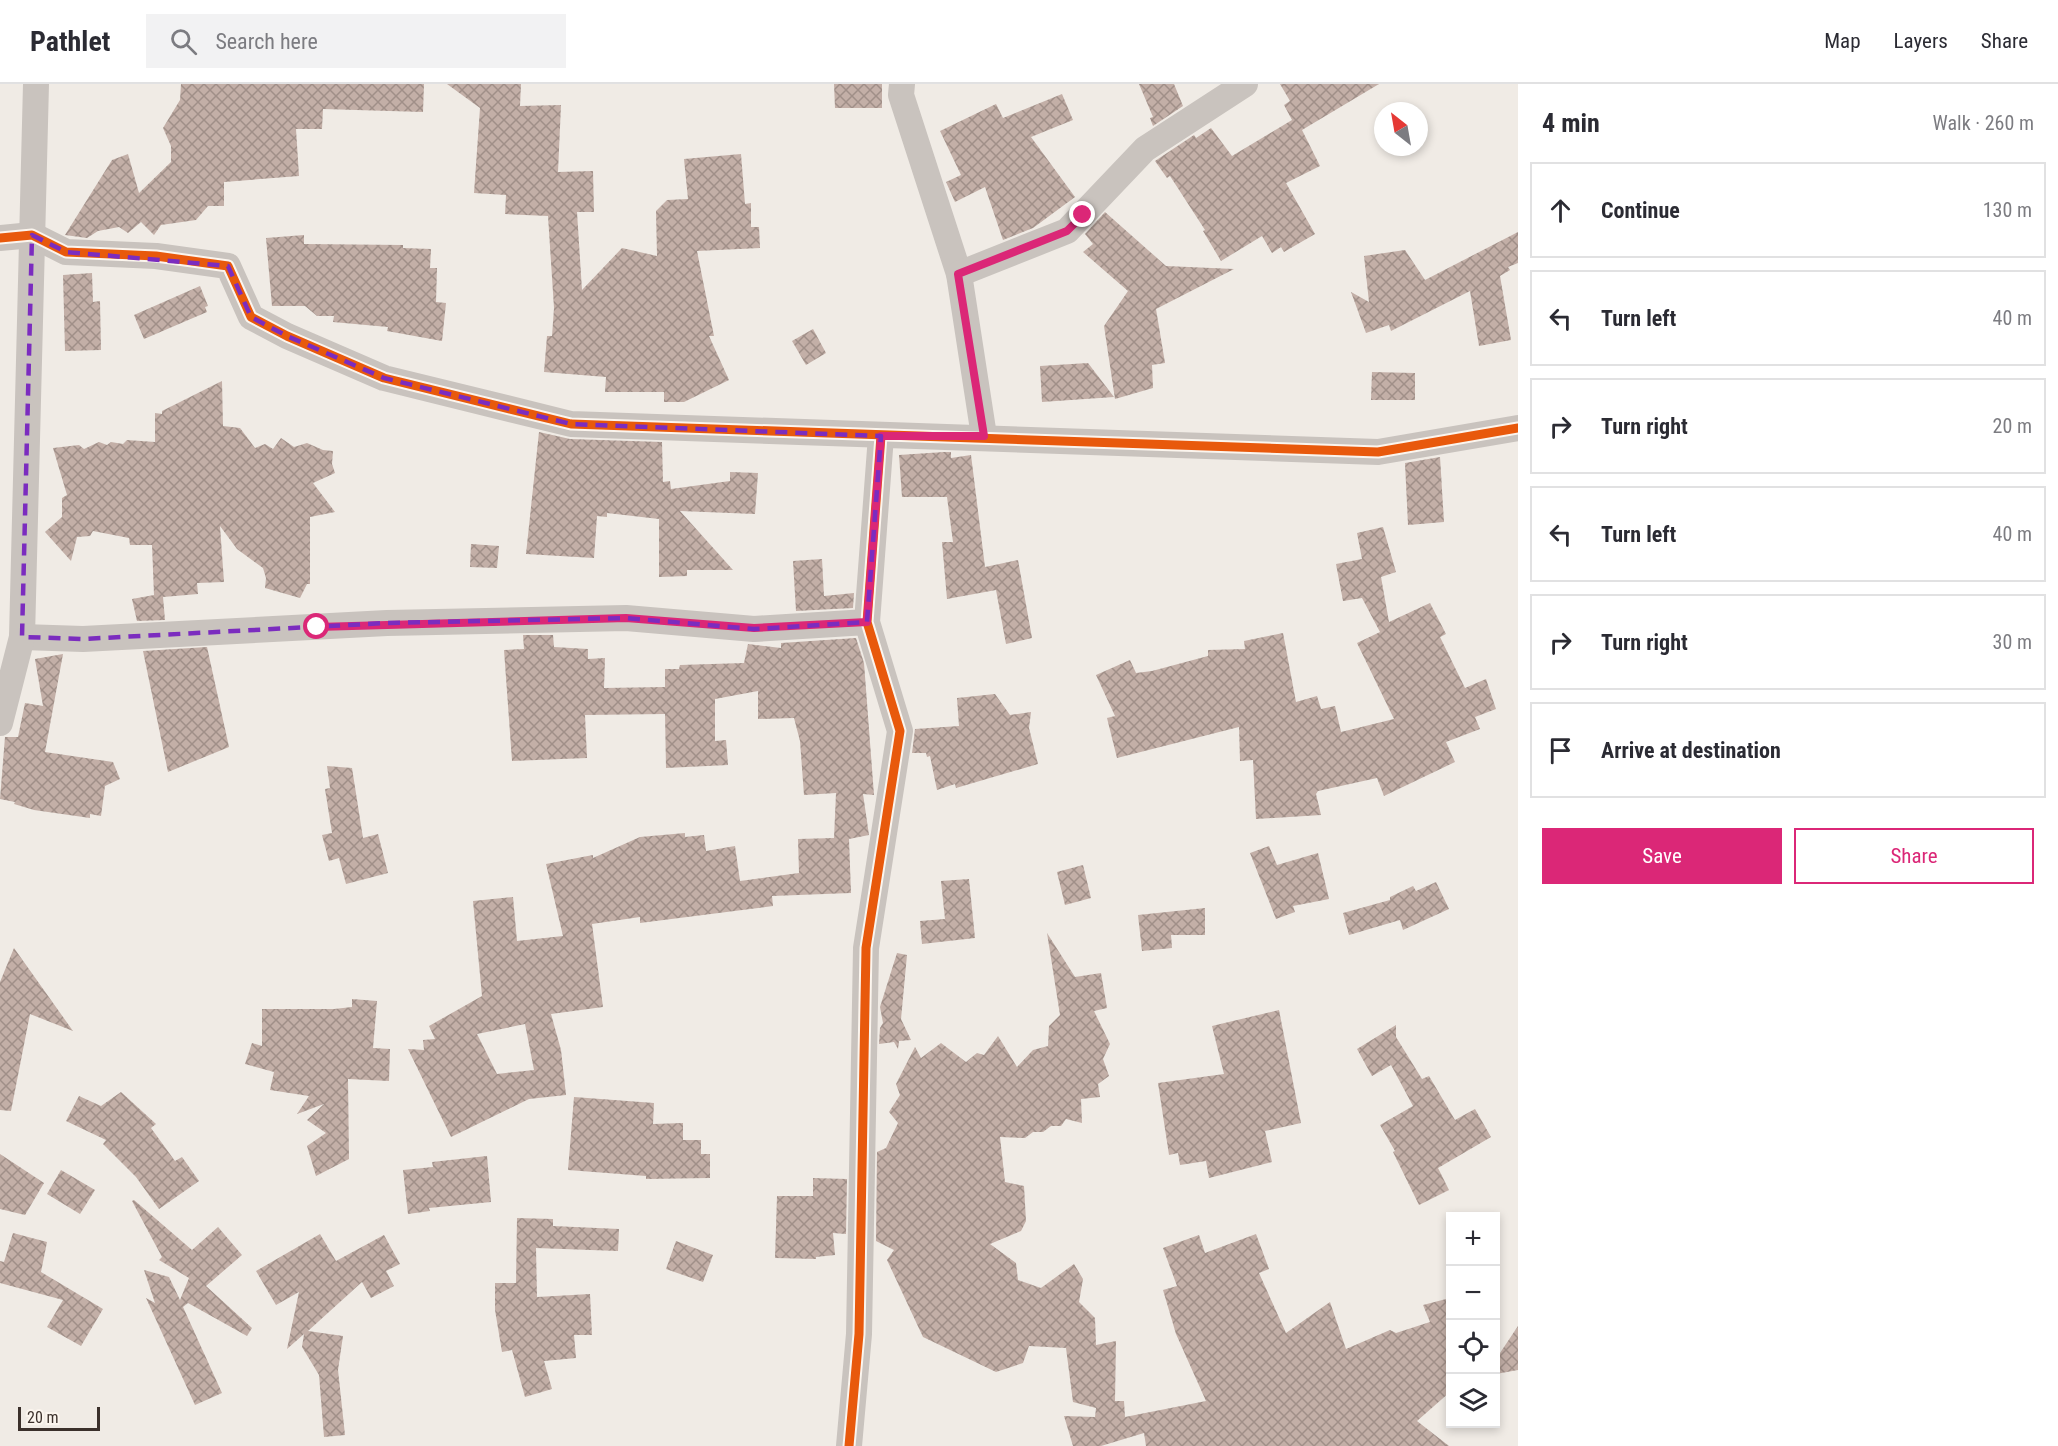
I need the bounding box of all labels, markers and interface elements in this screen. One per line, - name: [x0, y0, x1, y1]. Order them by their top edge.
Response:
- search box: [146, 14, 566, 68]
- text: Pathlet: [30, 25, 110, 58]
- icon: search: [167, 25, 200, 58]
- text: Search here: [215, 29, 318, 54]
- text: Map: [1824, 29, 1861, 53]
- text: Layers: [1894, 29, 1948, 53]
- text: Share: [1981, 29, 2028, 53]
- north arrow: [1374, 102, 1428, 156]
- text: 4 min: [1542, 108, 1600, 138]
- text: Walk · 260 m: [1933, 111, 2034, 135]
- icon: ahead: [1544, 194, 1577, 227]
- text: Continue: [1601, 198, 1680, 223]
- text: 130 m: [1983, 198, 2032, 222]
- route end: [1069, 201, 1095, 227]
- icon: left: [1544, 302, 1577, 335]
- text: Turn left: [1601, 306, 1676, 331]
- text: 40 m: [1993, 306, 2032, 330]
- icon: right: [1544, 410, 1577, 443]
- text: Turn right: [1601, 414, 1688, 439]
- text: 20 m: [1993, 414, 2032, 438]
- icon: left: [1544, 518, 1577, 551]
- text: Turn left: [1601, 522, 1676, 547]
- text: 40 m: [1993, 522, 2032, 546]
- route start: [303, 613, 329, 639]
- icon: right: [1544, 626, 1577, 659]
- text: Turn right: [1601, 630, 1688, 655]
- text: 30 m: [1993, 630, 2032, 654]
- icon: arrive: [1544, 734, 1577, 767]
- text: Arrive at destination: [1601, 738, 1781, 763]
- button: Save: [1542, 828, 1782, 884]
- button: Share: [1794, 828, 2034, 884]
- map controls: [1446, 1212, 1500, 1428]
- button: +: [1446, 1212, 1500, 1266]
- button: −: [1446, 1266, 1500, 1320]
- button: locate: [1446, 1320, 1500, 1374]
- button: layers: [1446, 1374, 1500, 1428]
- scale bar: [18, 1404, 100, 1432]
- text: 20 m: [27, 1408, 59, 1427]

